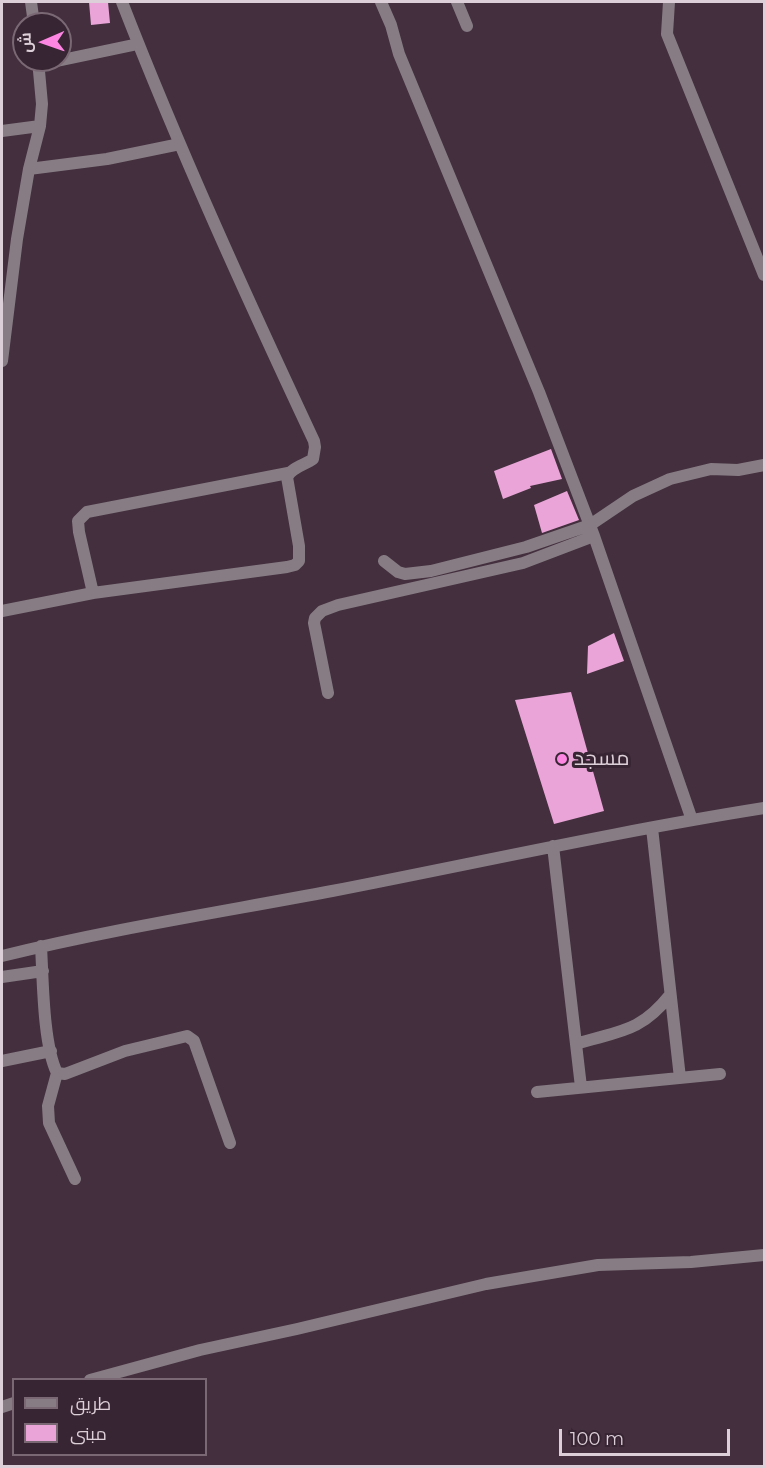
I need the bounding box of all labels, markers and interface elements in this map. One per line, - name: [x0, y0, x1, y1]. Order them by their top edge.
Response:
- north arrow: [12, 12, 72, 72]
- text: ش: [16, 32, 35, 53]
- place label: مسجد: [574, 746, 629, 772]
- marker: مسجد: [555, 752, 569, 766]
- legend: [12, 1378, 207, 1456]
- text: طريق: [70, 1393, 111, 1415]
- scale bar: [562, 1417, 733, 1455]
- text: مبنى: [70, 1423, 107, 1445]
- text: 100 m: [570, 1428, 624, 1450]

